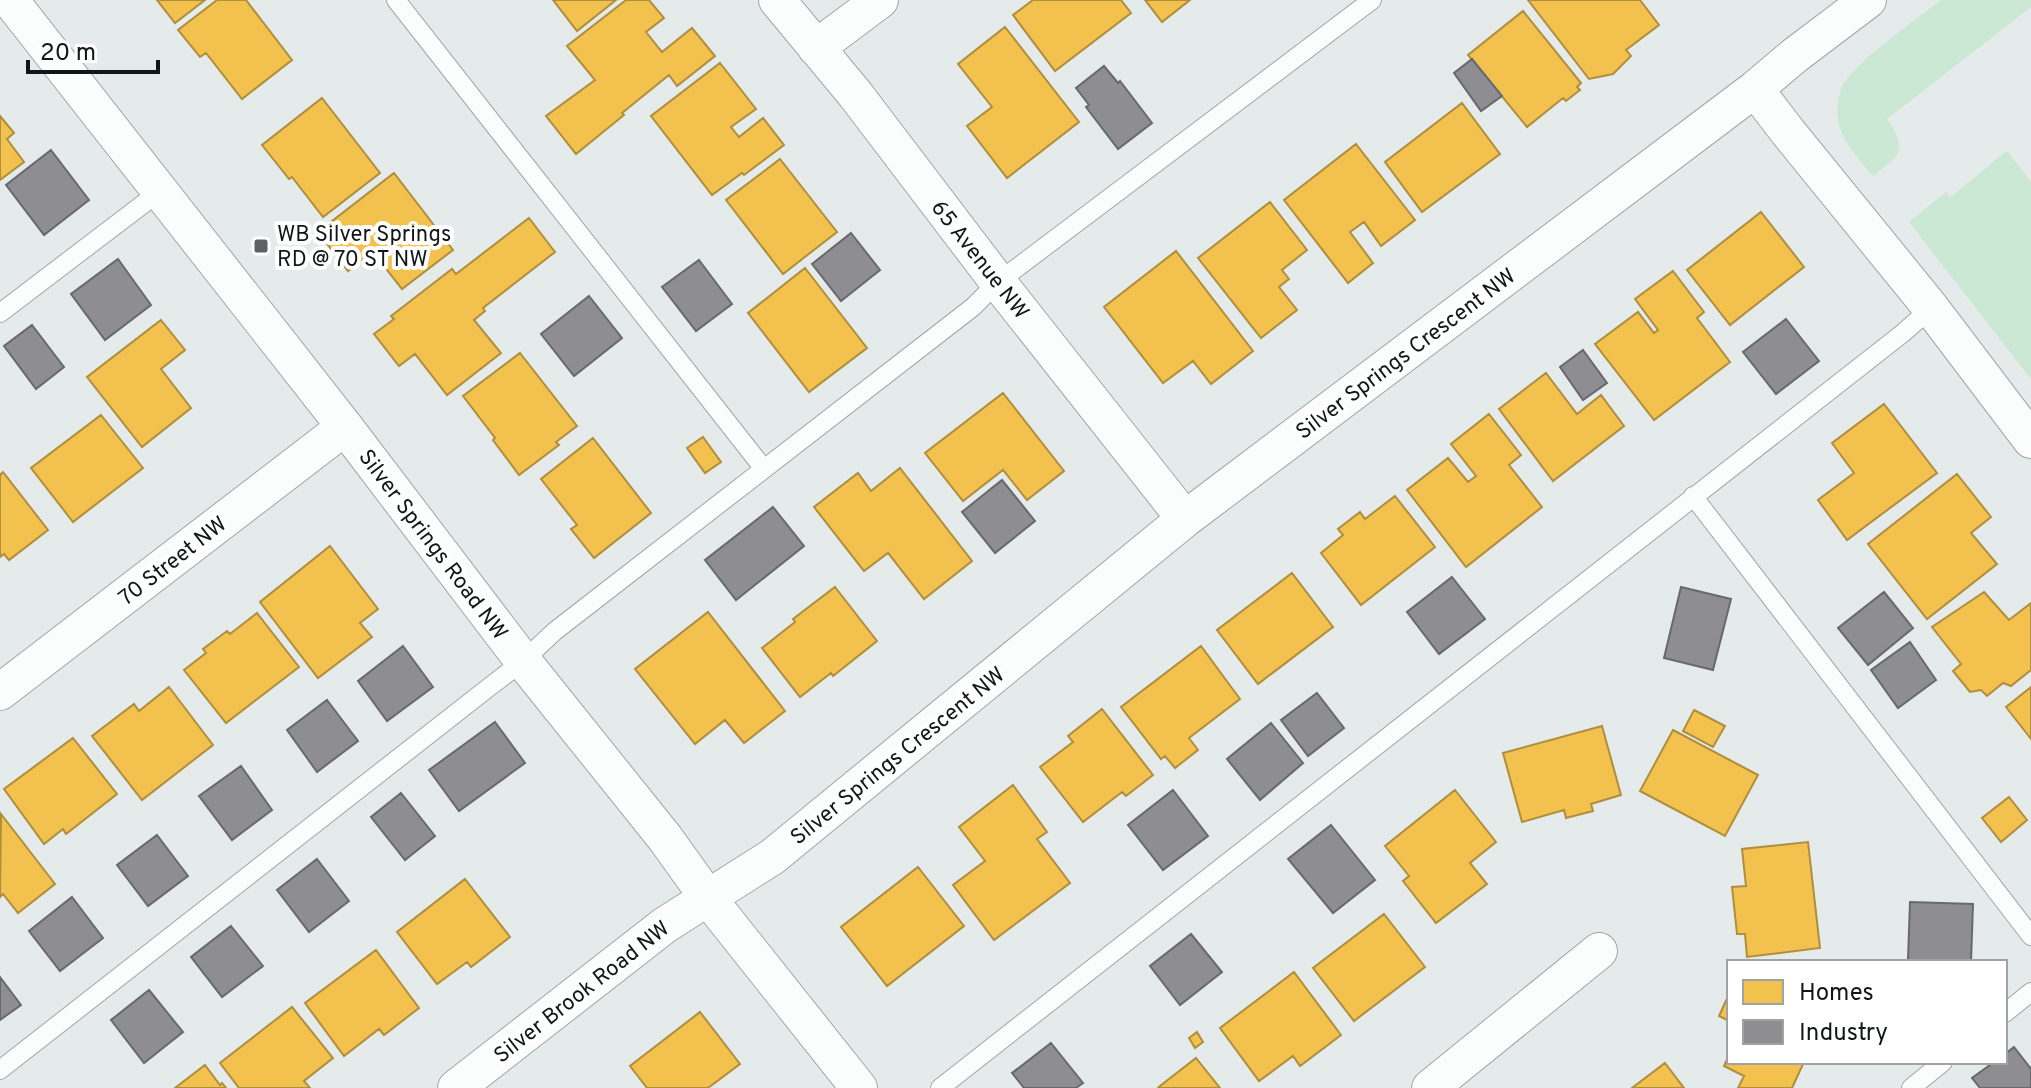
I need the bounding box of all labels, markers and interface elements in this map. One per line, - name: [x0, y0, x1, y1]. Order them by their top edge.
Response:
- scale bar: [28, 24, 158, 74]
- text: 20 m: [40, 39, 96, 69]
- street label: 65 Avenue NW: [924, 196, 1034, 325]
- place label: WB Silver Springs RD @ 70 ST NW: [277, 222, 451, 274]
- marker: WB Silver Springs RD @ 70 ST NW: [252, 237, 270, 255]
- street label: Silver Springs Crescent NW: [1291, 264, 1522, 446]
- street label: Silver Springs Road NW: [352, 445, 512, 646]
- street label: 70 Street NW: [114, 511, 233, 613]
- street label: Silver Springs Crescent NW: [786, 662, 1011, 852]
- street label: Silver Brook Road NW: [489, 916, 676, 1070]
- legend: [1727, 960, 2007, 1064]
- text: Homes: [1799, 979, 1874, 1009]
- text: Industry: [1799, 1019, 1888, 1049]

